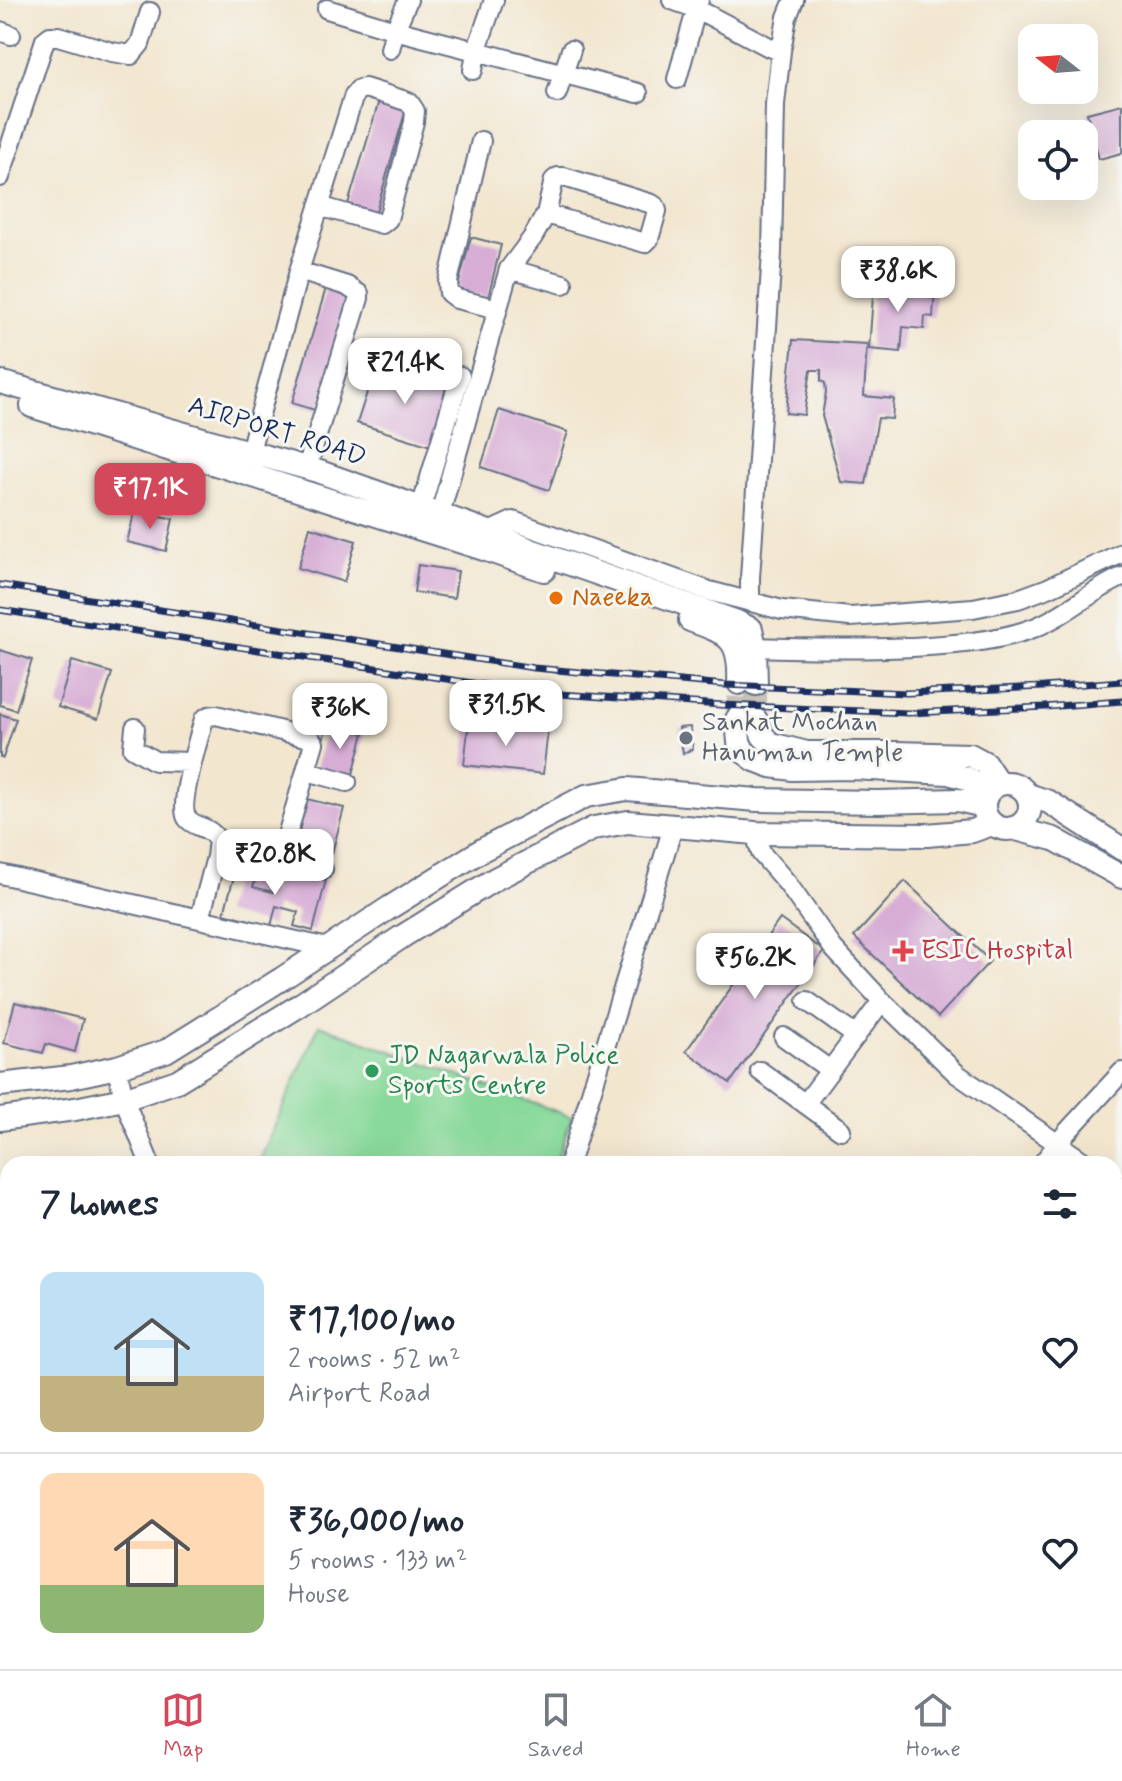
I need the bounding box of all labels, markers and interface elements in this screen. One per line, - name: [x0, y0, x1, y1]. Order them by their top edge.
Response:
- north arrow: [1018, 24, 1098, 104]
- map controls: [1018, 24, 1098, 200]
- button: locate: [1018, 120, 1098, 200]
- pin: ₹38.6K: [833, 246, 963, 314]
- text: ₹38.6K: [859, 255, 937, 289]
- pin: ₹21.4K: [340, 338, 470, 406]
- text: ₹21.4K: [366, 347, 444, 381]
- street label: AIRPORT ROAD: [184, 389, 370, 475]
- pin: ₹17.1K: [85, 463, 215, 531]
- text: ₹17.1K: [113, 472, 187, 506]
- place label: Naeeka: [572, 581, 653, 615]
- marker: Naeeka: [547, 589, 565, 607]
- pin: ₹31.5K: [441, 680, 571, 748]
- pin: ₹36K: [293, 683, 387, 751]
- text: ₹31.5K: [467, 689, 545, 723]
- text: ₹36K: [310, 692, 370, 726]
- place label: Sankat Mochan Hanuman Temple: [702, 706, 903, 770]
- marker: Sankat Mochan Hanuman Temple: [677, 729, 695, 747]
- pin: ₹20.8K: [210, 829, 340, 897]
- text: ₹20.8K: [235, 838, 315, 872]
- pin: ₹56.2K: [690, 933, 820, 1001]
- place label: ESIC Hospital: [921, 934, 1073, 968]
- marker: ESIC Hospital: [892, 940, 914, 962]
- text: ₹56.2K: [714, 942, 796, 976]
- place label: JD Nagarwala Police Sports Centre: [388, 1039, 619, 1103]
- marker: JD Nagarwala Police Sports Centre: [363, 1062, 381, 1080]
- text: 7 homes: [40, 1182, 159, 1227]
- icon: filters: [1038, 1182, 1082, 1226]
- text: ₹17,100/mo: [288, 1298, 455, 1343]
- icon: home: [104, 1304, 200, 1400]
- icon: heart: [1038, 1330, 1082, 1374]
- text: 2 rooms · 52 m²: [288, 1343, 460, 1377]
- text: Airport Road: [288, 1377, 430, 1411]
- text: ₹36,000/mo: [288, 1499, 464, 1544]
- icon: home: [104, 1505, 200, 1601]
- icon: heart: [1038, 1531, 1082, 1575]
- text: 5 rooms · 133 m²: [288, 1544, 467, 1578]
- text: House: [288, 1578, 349, 1612]
- tab: Map: [161, 1688, 205, 1764]
- tab: Saved: [528, 1688, 583, 1764]
- tab: Home: [906, 1688, 961, 1764]

